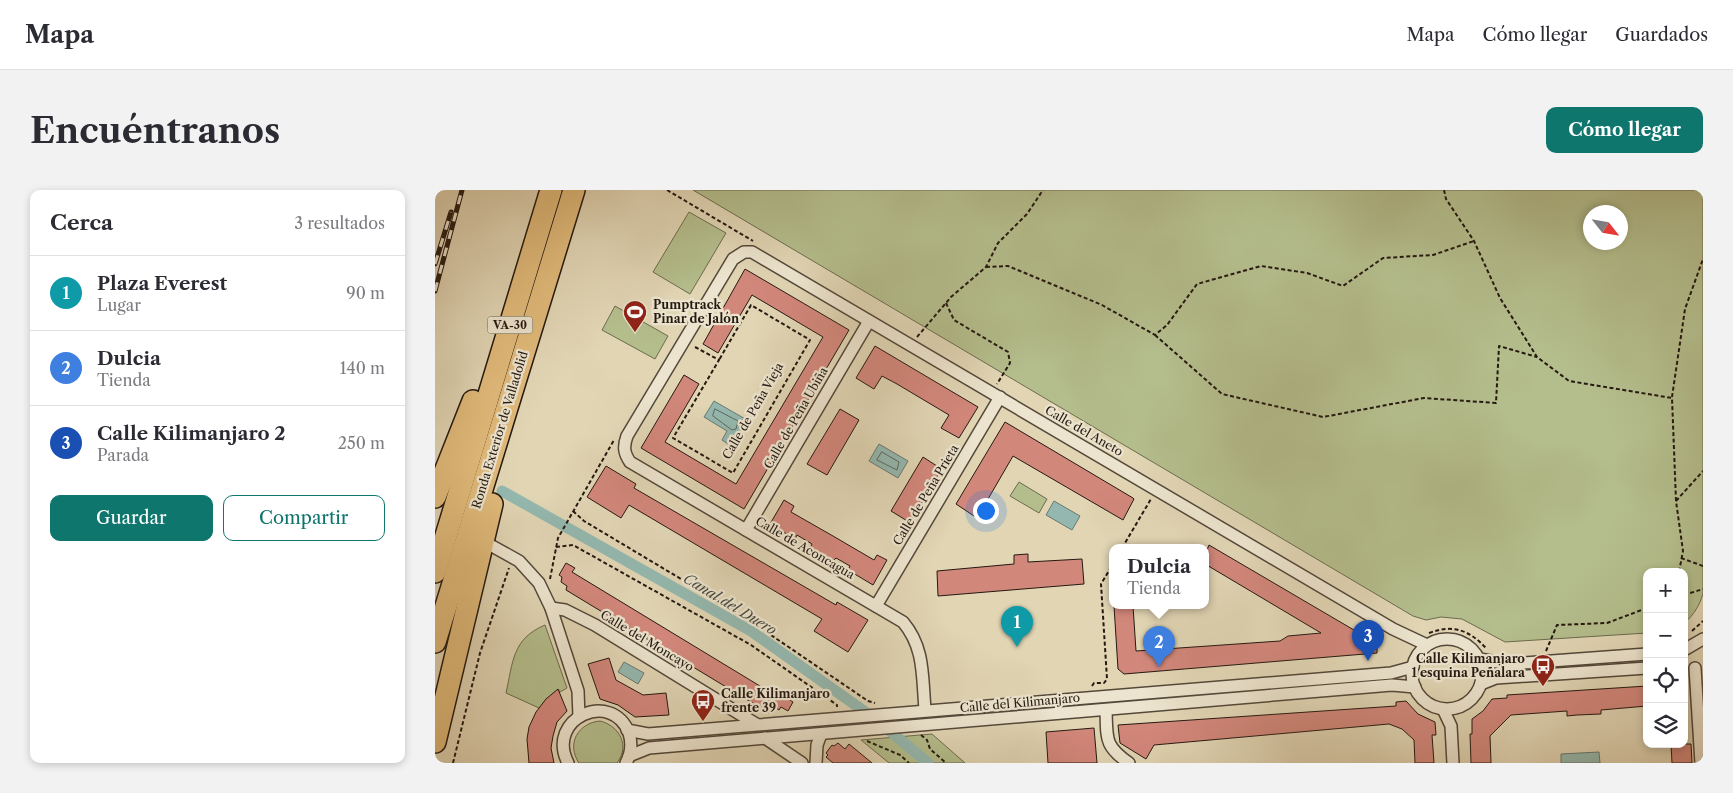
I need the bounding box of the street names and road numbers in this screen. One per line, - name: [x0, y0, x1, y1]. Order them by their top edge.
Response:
- road number: VA-30: [487, 316, 533, 334]
- street label: Ronda Exterior de Valladolid: [468, 349, 531, 510]
- street label: Calle de Peña Vieja: [719, 359, 787, 462]
- street label: Calle de Peña Ubiña: [760, 364, 831, 471]
- street label: Calle del Aneto: [1043, 402, 1126, 459]
- street label: Calle de Peña Prieta: [890, 441, 962, 548]
- street label: Calle de Aconcagua: [753, 513, 858, 582]
- street label: Calle del Moncayo: [598, 607, 697, 674]
- street label: Calle del Kilimanjaro: [959, 690, 1081, 715]

